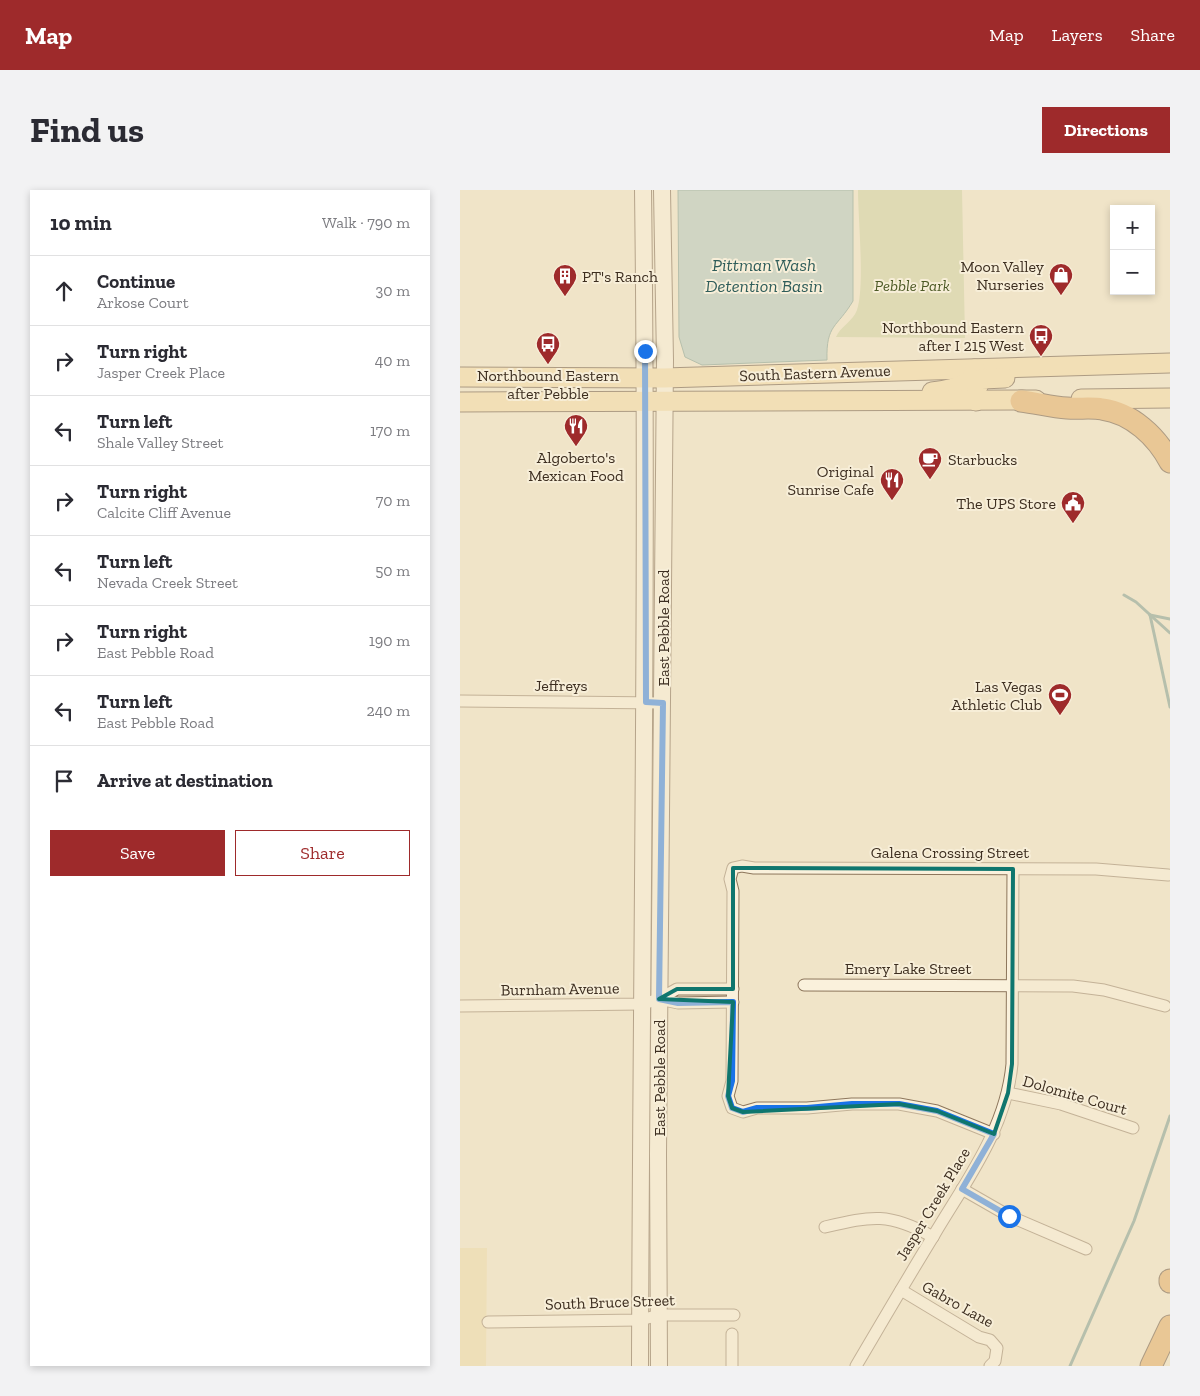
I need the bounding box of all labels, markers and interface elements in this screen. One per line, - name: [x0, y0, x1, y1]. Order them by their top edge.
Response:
- text: Map: [25, 21, 72, 50]
- text: Map: [989, 24, 1024, 46]
- text: Layers: [1052, 24, 1103, 46]
- text: Share: [1131, 24, 1175, 46]
- button: Directions: [1042, 107, 1170, 153]
- text: Find us: [30, 109, 144, 151]
- map controls: [1110, 205, 1155, 295]
- button: +: [1110, 205, 1155, 250]
- text: 10 min: [50, 210, 112, 235]
- text: Walk · 790 m: [322, 213, 410, 232]
- button: −: [1110, 250, 1155, 295]
- water label: Pittman Wash Detention Basin: [705, 254, 823, 297]
- place label: Moon Valley Nurseries: [961, 257, 1045, 294]
- shop icon: Moon Valley Nurseries: [1048, 262, 1074, 296]
- building icon: PT's Ranch: [552, 263, 578, 297]
- place label: PT's Ranch: [582, 267, 658, 286]
- text: Continue: [97, 270, 175, 293]
- park label: Pebble Park: [874, 276, 950, 295]
- icon: ahead: [50, 277, 78, 305]
- text: 30 m: [376, 281, 410, 300]
- text: Arkose Court: [97, 293, 189, 312]
- place label: Northbound Eastern after I 215 West: [882, 318, 1025, 355]
- bus stop icon: Northbound Eastern after I 215 West: [1028, 323, 1054, 357]
- bus stop icon: Northbound Eastern after Pebble: [535, 331, 561, 365]
- text: Turn right: [97, 340, 187, 363]
- route end: [634, 340, 657, 363]
- icon: right: [50, 347, 78, 375]
- text: 40 m: [375, 351, 410, 370]
- street label: South Eastern Avenue: [739, 361, 891, 385]
- text: Jasper Creek Place: [97, 363, 225, 382]
- place label: Northbound Eastern after Pebble: [477, 366, 620, 403]
- text: Turn left: [97, 410, 172, 433]
- restaurant icon: Algoberto's Mexican Food: [563, 413, 589, 447]
- icon: left: [50, 417, 78, 445]
- text: 170 m: [370, 421, 410, 440]
- text: Shale Valley Street: [97, 433, 224, 452]
- cafe icon: Starbucks: [917, 446, 943, 480]
- place label: Algoberto's Mexican Food: [528, 448, 624, 485]
- place label: Starbucks: [948, 450, 1017, 469]
- place label: Original Sunrise Cafe: [787, 462, 874, 499]
- restaurant icon: Original Sunrise Cafe: [879, 467, 905, 501]
- text: Turn right: [97, 480, 187, 503]
- icon: right: [50, 487, 78, 515]
- public building icon: The UPS Store: [1060, 490, 1086, 524]
- text: 70 m: [376, 491, 410, 510]
- place label: The UPS Store: [956, 494, 1056, 513]
- text: Calcite Cliff Avenue: [97, 503, 231, 522]
- text: Turn left: [97, 550, 172, 573]
- icon: left: [50, 557, 78, 585]
- text: 50 m: [375, 561, 410, 580]
- street label: East Pebble Road: [654, 569, 673, 686]
- text: Nevada Creek Street: [97, 573, 238, 592]
- text: Turn right: [97, 620, 187, 643]
- icon: right: [50, 627, 78, 655]
- text: 190 m: [369, 631, 410, 650]
- text: East Pebble Road: [97, 643, 214, 662]
- street label: Jeffreys: [534, 676, 588, 695]
- place label: Las Vegas Athletic Club: [952, 677, 1042, 714]
- sports icon: Las Vegas Athletic Club: [1047, 682, 1073, 716]
- text: Turn left: [97, 690, 172, 713]
- icon: left: [50, 697, 78, 725]
- text: 240 m: [366, 701, 410, 720]
- text: East Pebble Road: [97, 713, 214, 732]
- icon: arrive: [50, 767, 78, 795]
- text: Arrive at destination: [97, 769, 273, 792]
- button: Save: [50, 830, 225, 876]
- button: Share: [235, 830, 410, 876]
- street label: Galena Crossing Street: [871, 843, 1029, 862]
- street label: Emery Lake Street: [845, 959, 971, 978]
- street label: Burnham Avenue: [500, 978, 620, 1000]
- street label: East Pebble Road: [650, 1019, 669, 1136]
- street label: Dolomite Court: [1021, 1071, 1129, 1119]
- street label: Jasper Creek Place: [892, 1144, 974, 1264]
- route start: [998, 1205, 1021, 1228]
- street label: Gabro Lane: [919, 1277, 997, 1331]
- street label: South Bruce Street: [545, 1290, 675, 1314]

